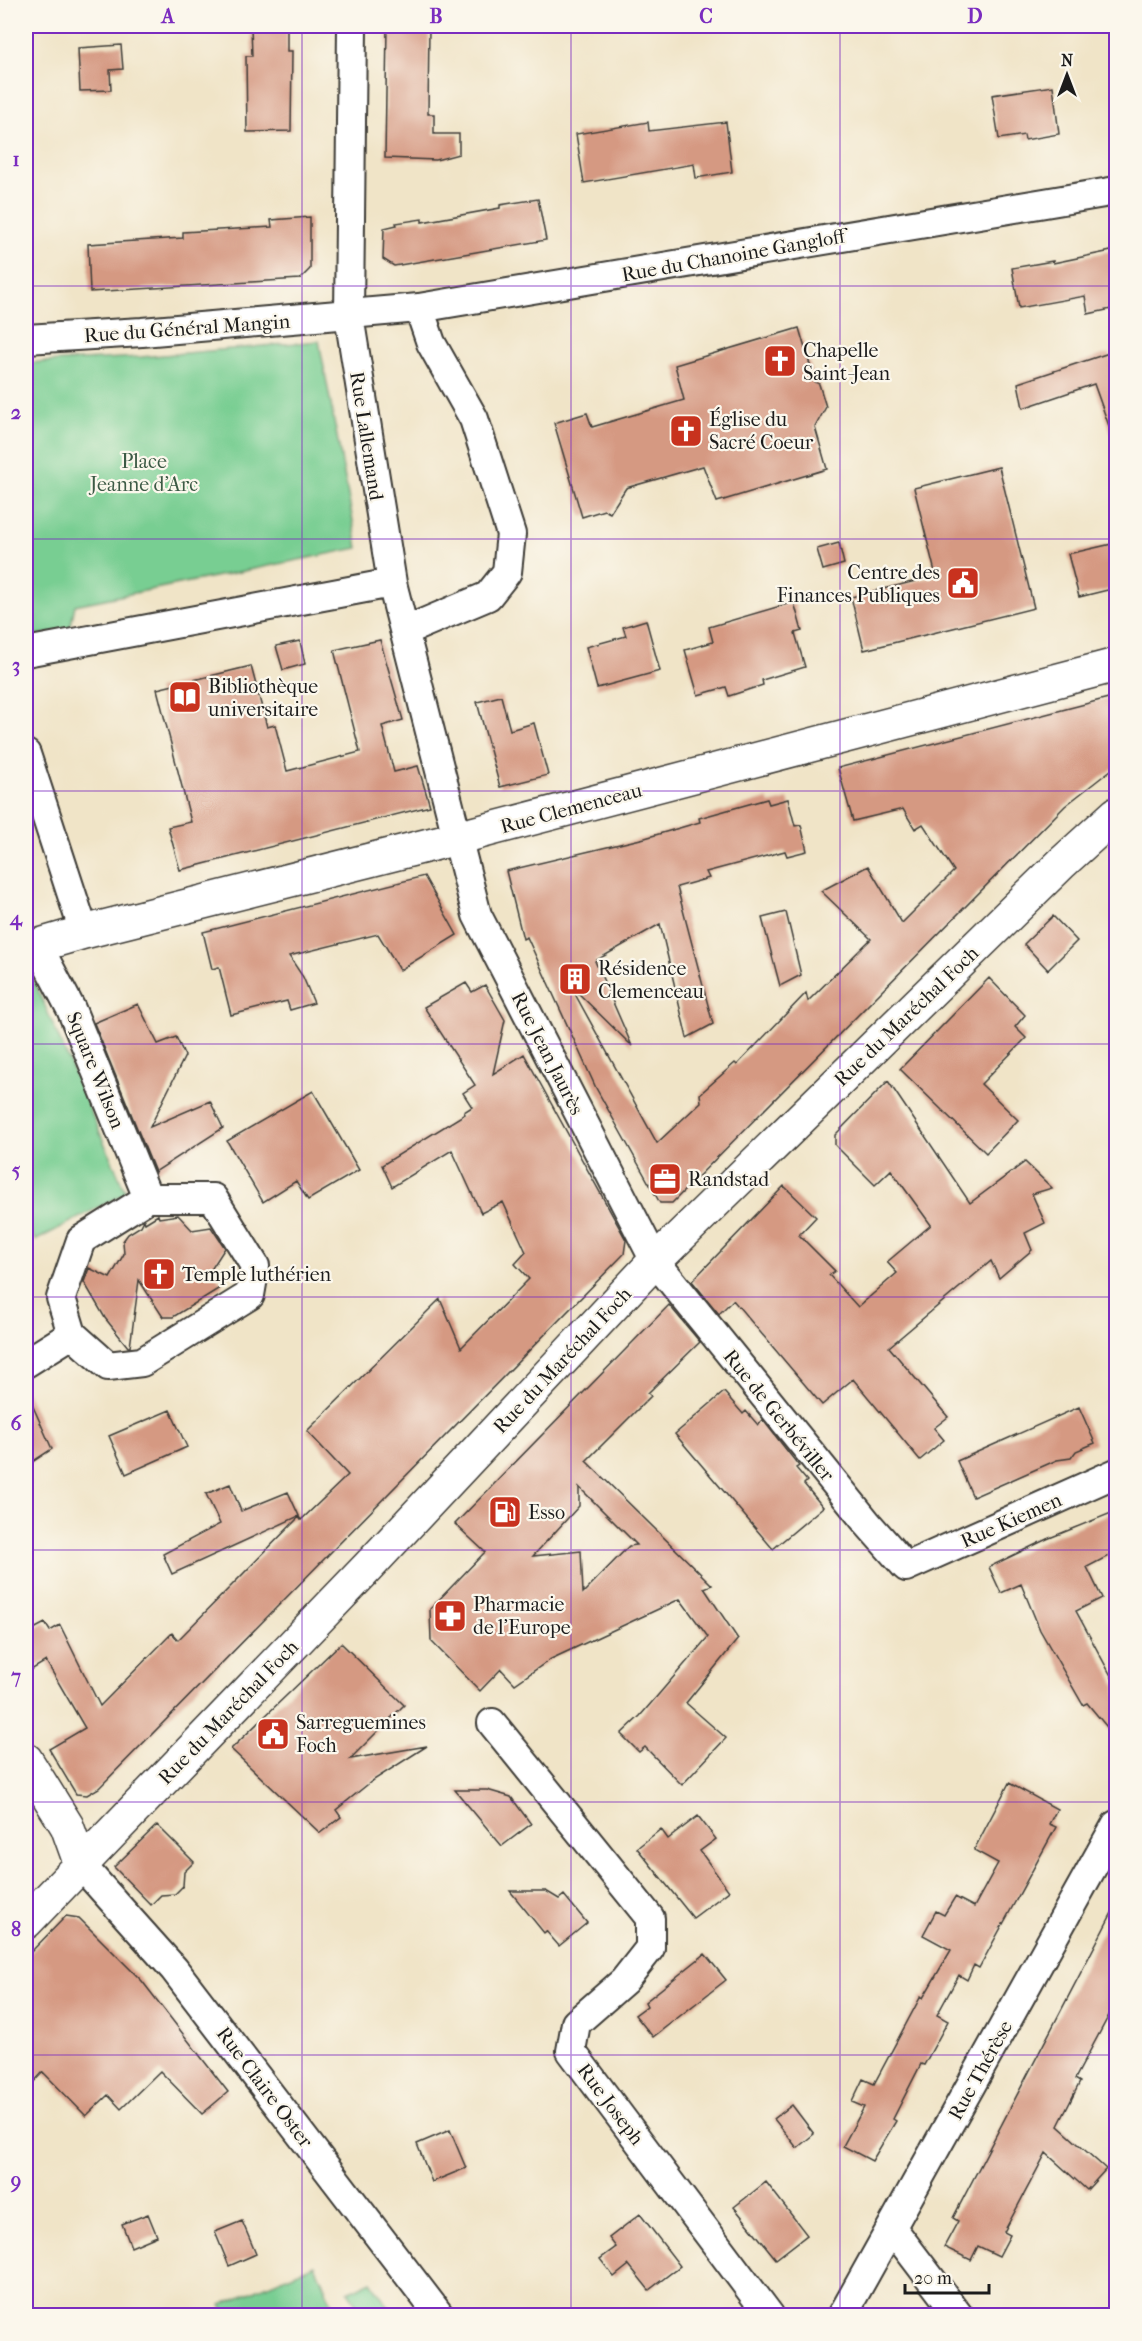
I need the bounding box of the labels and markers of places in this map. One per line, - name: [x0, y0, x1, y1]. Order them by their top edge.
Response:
- place label: Chapelle Saint-Jean: [803, 339, 891, 385]
- church icon: Chapelle Saint-Jean: [762, 343, 798, 379]
- place label: Église du Sacré Coeur: [709, 407, 814, 454]
- church icon: Église du Sacré Coeur: [668, 413, 704, 449]
- place label: Centre des Finances Publiques: [777, 561, 940, 607]
- public building icon: Centre des Finances Publiques: [945, 565, 981, 601]
- place label: Bibliothèque universitaire: [207, 675, 318, 721]
- library icon: Bibliothèque universitaire: [167, 679, 203, 715]
- place label: Résidence Clemenceau: [598, 957, 705, 1003]
- building icon: Résidence Clemenceau: [557, 961, 593, 997]
- office icon: Randstad: [647, 1161, 683, 1197]
- place label: Randstad: [688, 1168, 770, 1191]
- church icon: Temple luthérien: [141, 1256, 177, 1292]
- place label: Temple luthérien: [182, 1263, 332, 1286]
- fuel station icon: Esso: [487, 1494, 523, 1530]
- place label: Esso: [528, 1501, 565, 1524]
- place label: Pharmacie de l'Europe: [473, 1593, 571, 1639]
- pharmacy icon: Pharmacie de l'Europe: [432, 1598, 468, 1634]
- place label: Sarreguemines Foch: [296, 1711, 426, 1757]
- public building icon: Sarreguemines Foch: [255, 1716, 291, 1752]

